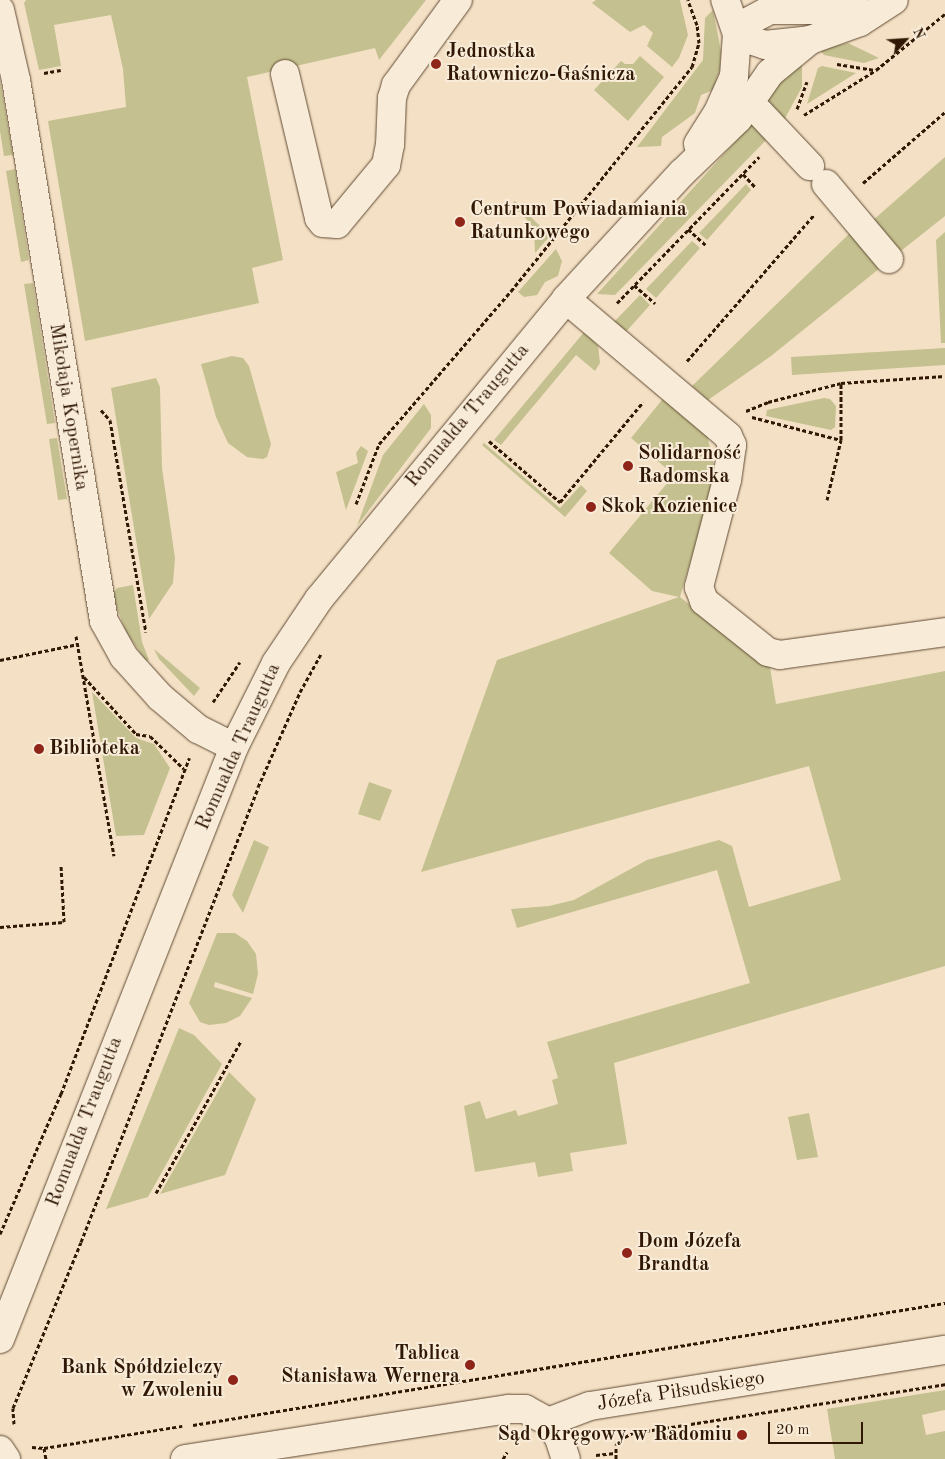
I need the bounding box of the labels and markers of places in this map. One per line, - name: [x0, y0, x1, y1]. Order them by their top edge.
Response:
- place label: Jednostka Ratowniczo-Gaśnicza: [446, 40, 635, 87]
- marker: Jednostka Ratowniczo-Gaśnicza: [430, 58, 442, 70]
- place label: Centrum Powiadamiania Ratunkowego: [470, 198, 687, 245]
- marker: Centrum Powiadamiania Ratunkowego: [454, 216, 466, 228]
- place label: Solidarność Radomska: [638, 442, 741, 489]
- marker: Solidarność Radomska: [622, 460, 634, 472]
- place label: Skok Kozienice: [601, 495, 737, 519]
- marker: Skok Kozienice: [585, 501, 597, 513]
- place label: Biblioteka: [49, 737, 140, 761]
- marker: Biblioteka: [33, 743, 45, 755]
- place label: Dom Józefa Brandta: [637, 1230, 741, 1277]
- marker: Dom Józefa Brandta: [621, 1247, 633, 1259]
- place label: Tablica Stanisława Wernera: [281, 1342, 460, 1389]
- place label: Bank Spółdzielczy w Zwoleniu: [61, 1356, 223, 1403]
- marker: Tablica Stanisława Wernera: [464, 1359, 476, 1371]
- marker: Bank Spółdzielczy w Zwoleniu: [227, 1374, 239, 1386]
- place label: Sąd Okręgowy w Radomiu: [497, 1423, 732, 1447]
- marker: Sąd Okręgowy w Radomiu: [736, 1429, 748, 1441]

